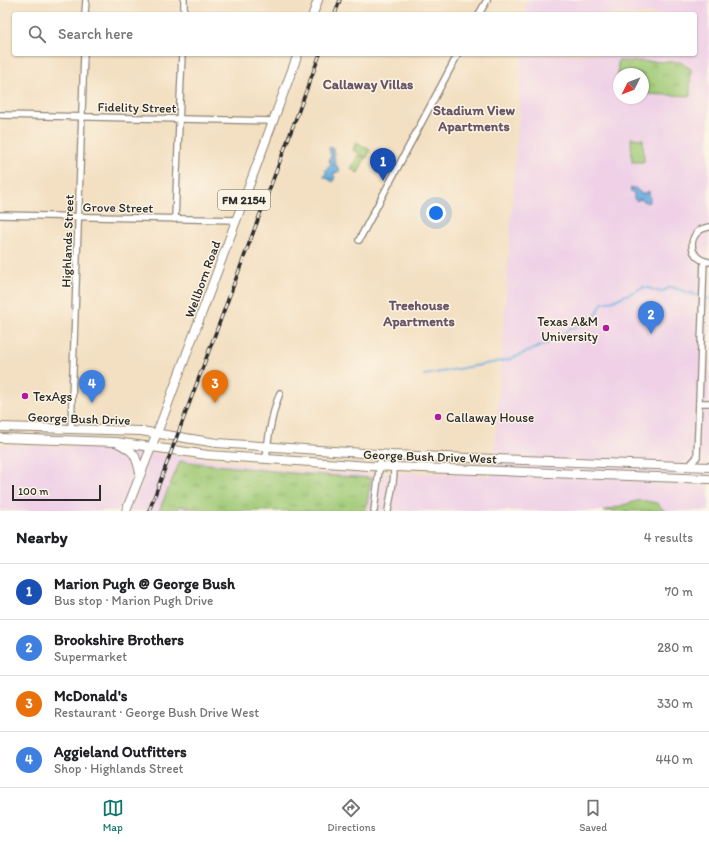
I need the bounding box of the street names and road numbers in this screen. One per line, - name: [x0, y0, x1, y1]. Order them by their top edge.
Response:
- street label: Fidelity Street: [97, 99, 177, 116]
- road number: FM 2154: [218, 190, 270, 210]
- street label: Highlands Street: [58, 194, 77, 288]
- street label: Grove Street: [83, 199, 154, 216]
- street label: Wellborn Road: [182, 239, 223, 320]
- street label: George Bush Drive: [27, 409, 131, 428]
- street label: George Bush Drive West: [363, 447, 497, 466]

